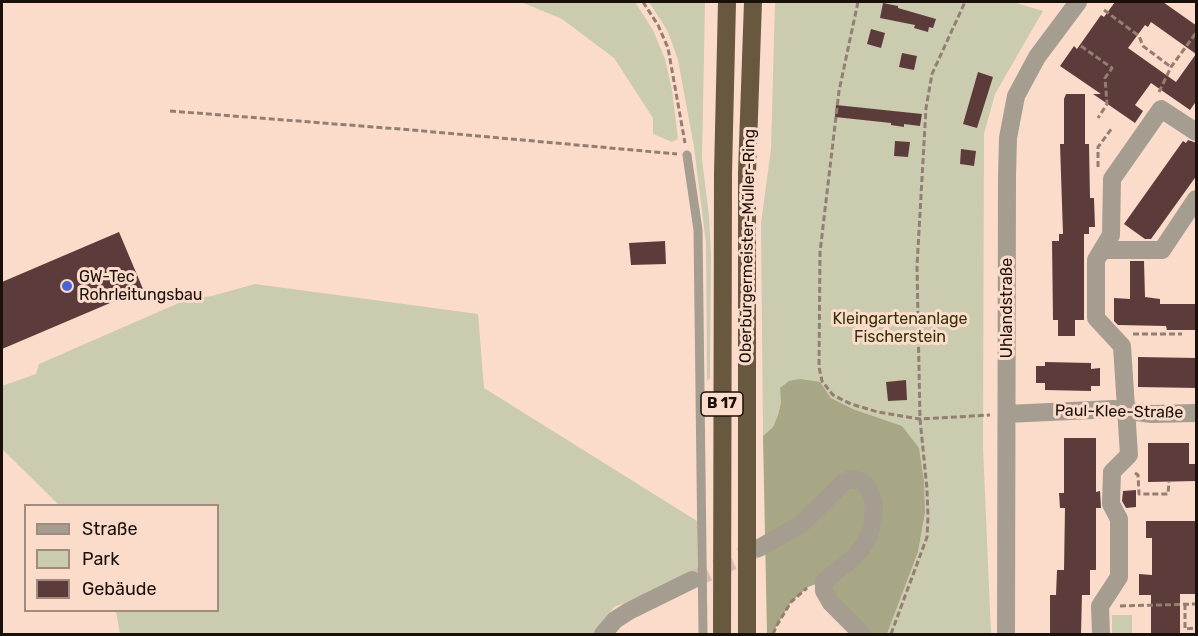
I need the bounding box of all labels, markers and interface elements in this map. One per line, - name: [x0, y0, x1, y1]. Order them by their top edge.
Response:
- street label: Oberbürgermeister-Müller-Ring: [736, 129, 760, 363]
- street label: Uhlandstraße: [997, 258, 1017, 358]
- place label: GW-Tec Rohrleitungsbau: [79, 267, 202, 305]
- marker: GW-Tec Rohrleitungsbau: [60, 279, 74, 293]
- park label: Kleingartenanlage Fischerstein: [832, 309, 968, 347]
- road number: B 17: [701, 392, 743, 416]
- street label: Paul-Klee-Straße: [1055, 401, 1183, 423]
- legend: [24, 504, 219, 612]
- text: Straße: [82, 518, 138, 540]
- text: Park: [82, 548, 119, 570]
- text: Gebäude: [82, 578, 157, 600]

